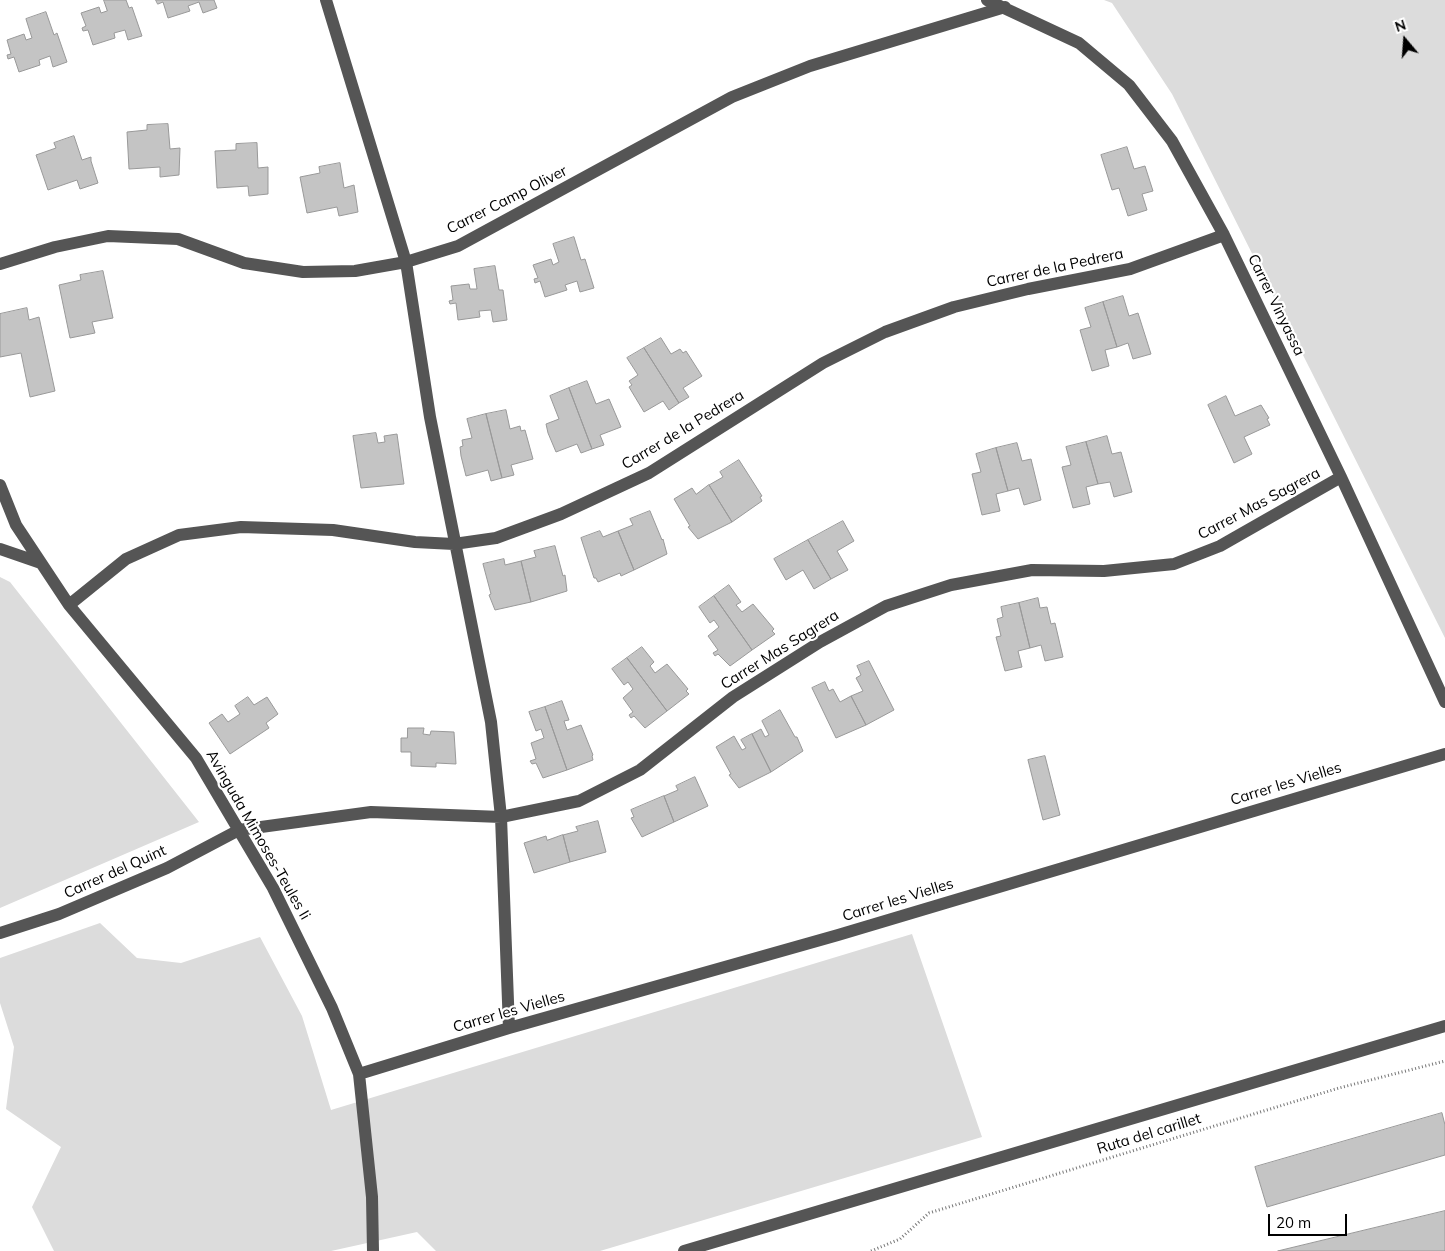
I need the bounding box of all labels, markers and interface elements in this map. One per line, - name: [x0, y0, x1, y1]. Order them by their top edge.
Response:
- north arrow: [1380, 15, 1430, 65]
- text: N: [1393, 16, 1408, 36]
- street label: Carrer Camp Oliver: [444, 162, 570, 238]
- street label: Carrer de la Pedrera: [985, 245, 1125, 291]
- street label: Carrer Vinyassa: [1244, 251, 1308, 359]
- street label: Carrer de la Pedrera: [619, 386, 747, 474]
- street label: Carrer Mas Sagrera: [1195, 464, 1323, 544]
- street label: Carrer Mas Sagrera: [718, 606, 842, 694]
- street label: Avinguda Mimoses-Teules Ii: [202, 747, 314, 923]
- street label: Carrer les Vielles: [1228, 759, 1344, 809]
- street label: Carrer del Quint: [61, 841, 169, 903]
- street label: Carrer les Vielles: [840, 875, 956, 925]
- street label: Carrer les Vielles: [451, 987, 567, 1037]
- street label: Ruta del carillet: [1095, 1110, 1203, 1158]
- scale bar: [1270, 1204, 1349, 1236]
- text: 20 m: [1276, 1213, 1311, 1232]

